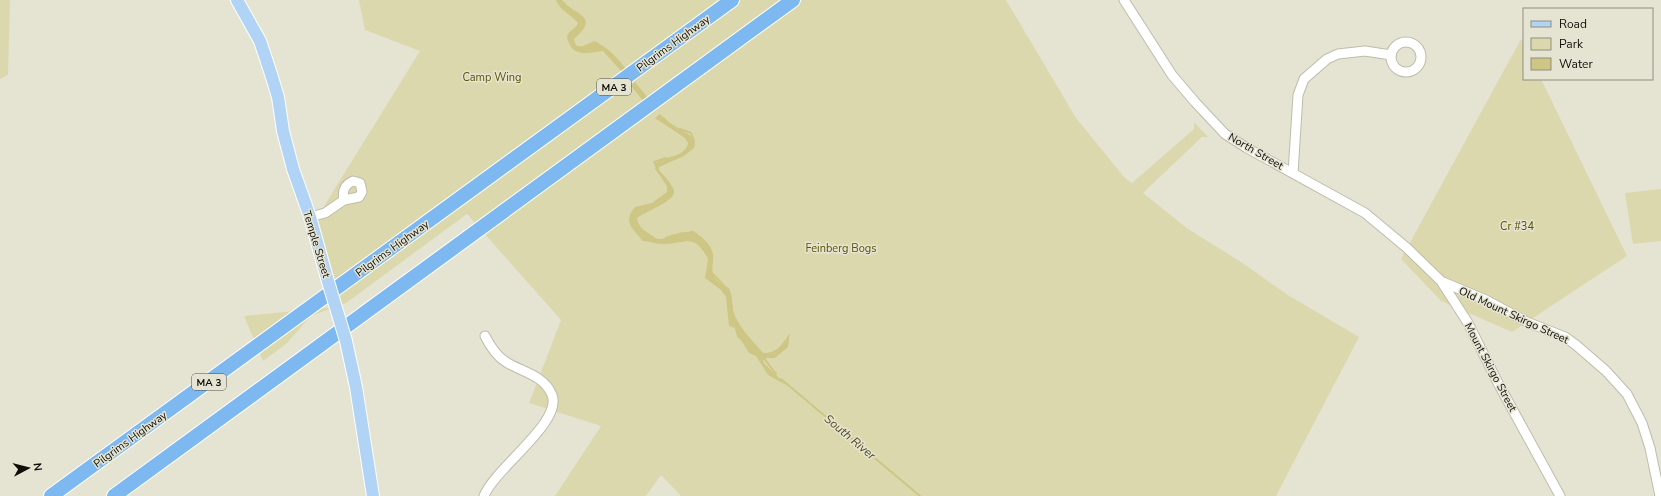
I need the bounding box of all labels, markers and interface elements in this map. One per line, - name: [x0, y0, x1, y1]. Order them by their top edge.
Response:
- legend: [1523, 8, 1653, 80]
- street label: Pilgrims Highway: [634, 11, 713, 75]
- text: Road: [1559, 16, 1587, 32]
- text: Park: [1559, 36, 1584, 52]
- text: Water: [1559, 56, 1593, 72]
- park label: Camp Wing: [462, 70, 522, 85]
- road number: MA 3: [597, 79, 631, 95]
- street label: North Street: [1225, 130, 1286, 173]
- street label: Temple Street: [299, 209, 334, 280]
- street label: Pilgrims Highway: [353, 216, 432, 280]
- park label: Cr #34: [1500, 219, 1534, 234]
- park label: Feinberg Bogs: [805, 241, 877, 256]
- street label: Old Mount Skirgo Street: [1456, 283, 1571, 348]
- street label: Mount Skirgo Street: [1461, 320, 1520, 414]
- road number: MA 3: [192, 374, 226, 390]
- street label: Pilgrims Highway: [91, 407, 170, 471]
- water label: South River: [821, 411, 880, 464]
- north arrow: [8, 448, 48, 488]
- text: N: [29, 462, 45, 472]

